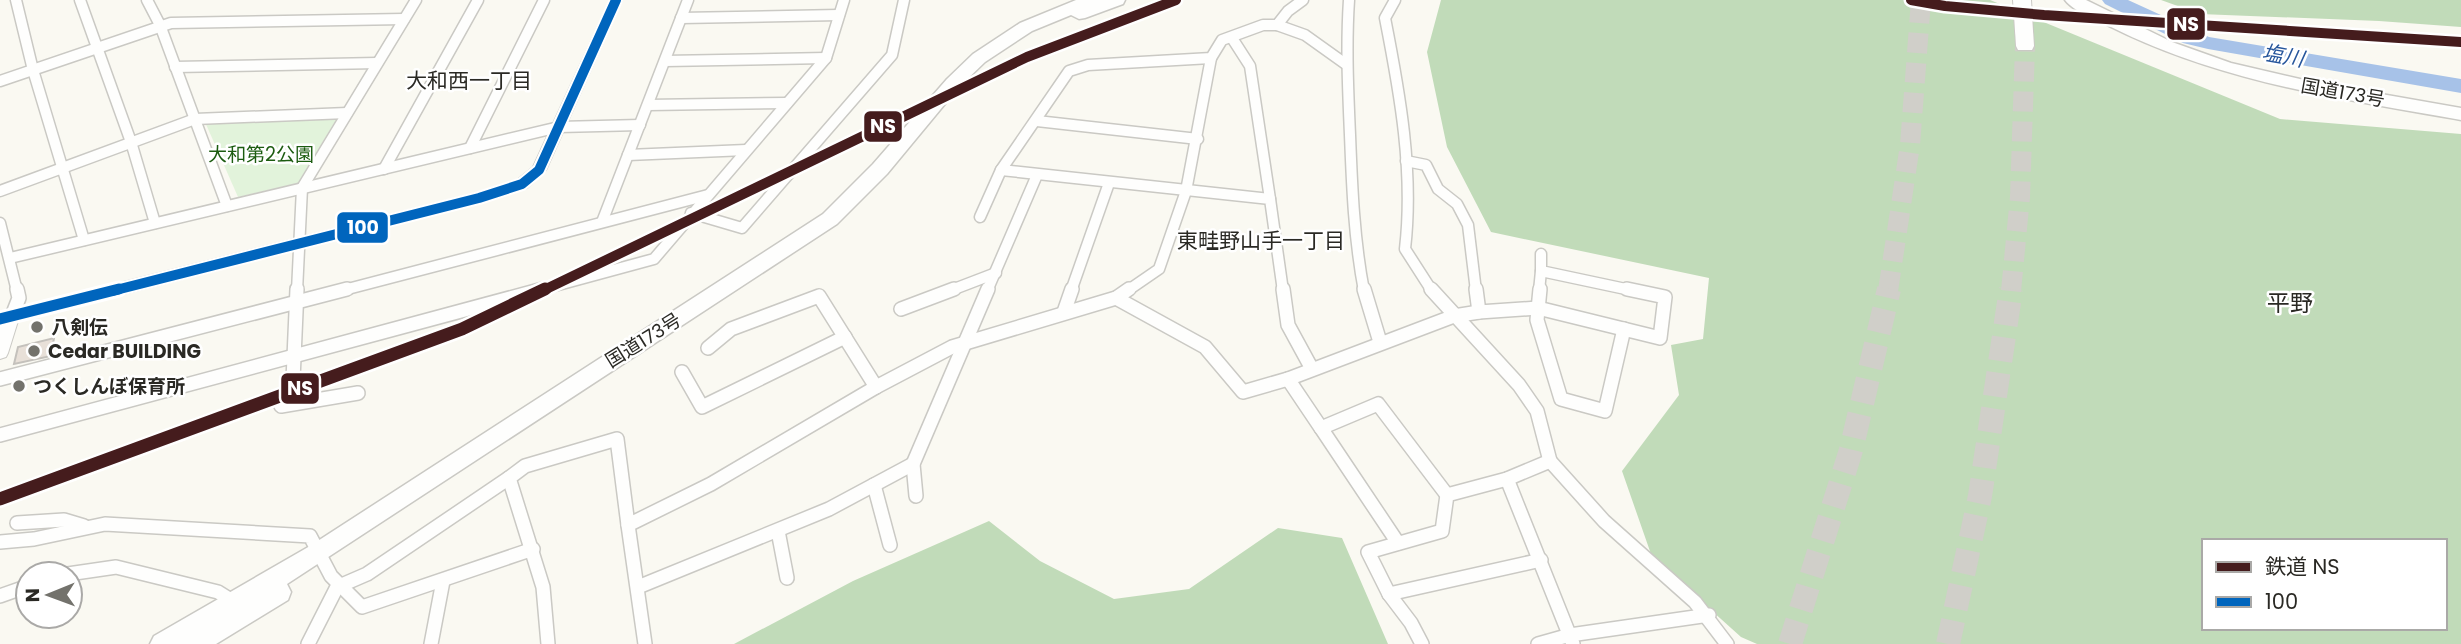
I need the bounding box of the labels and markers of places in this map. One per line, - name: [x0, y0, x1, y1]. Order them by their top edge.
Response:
- place label: 八剣伝: [51, 314, 108, 341]
- marker: 八剣伝: [29, 319, 45, 335]
- place label: Cedar BUILDING: [48, 338, 201, 365]
- marker: Cedar BUILDING: [26, 343, 42, 359]
- place label: つくしんぼ保育所: [33, 373, 185, 400]
- marker: つくしんぼ保育所: [11, 378, 27, 394]

